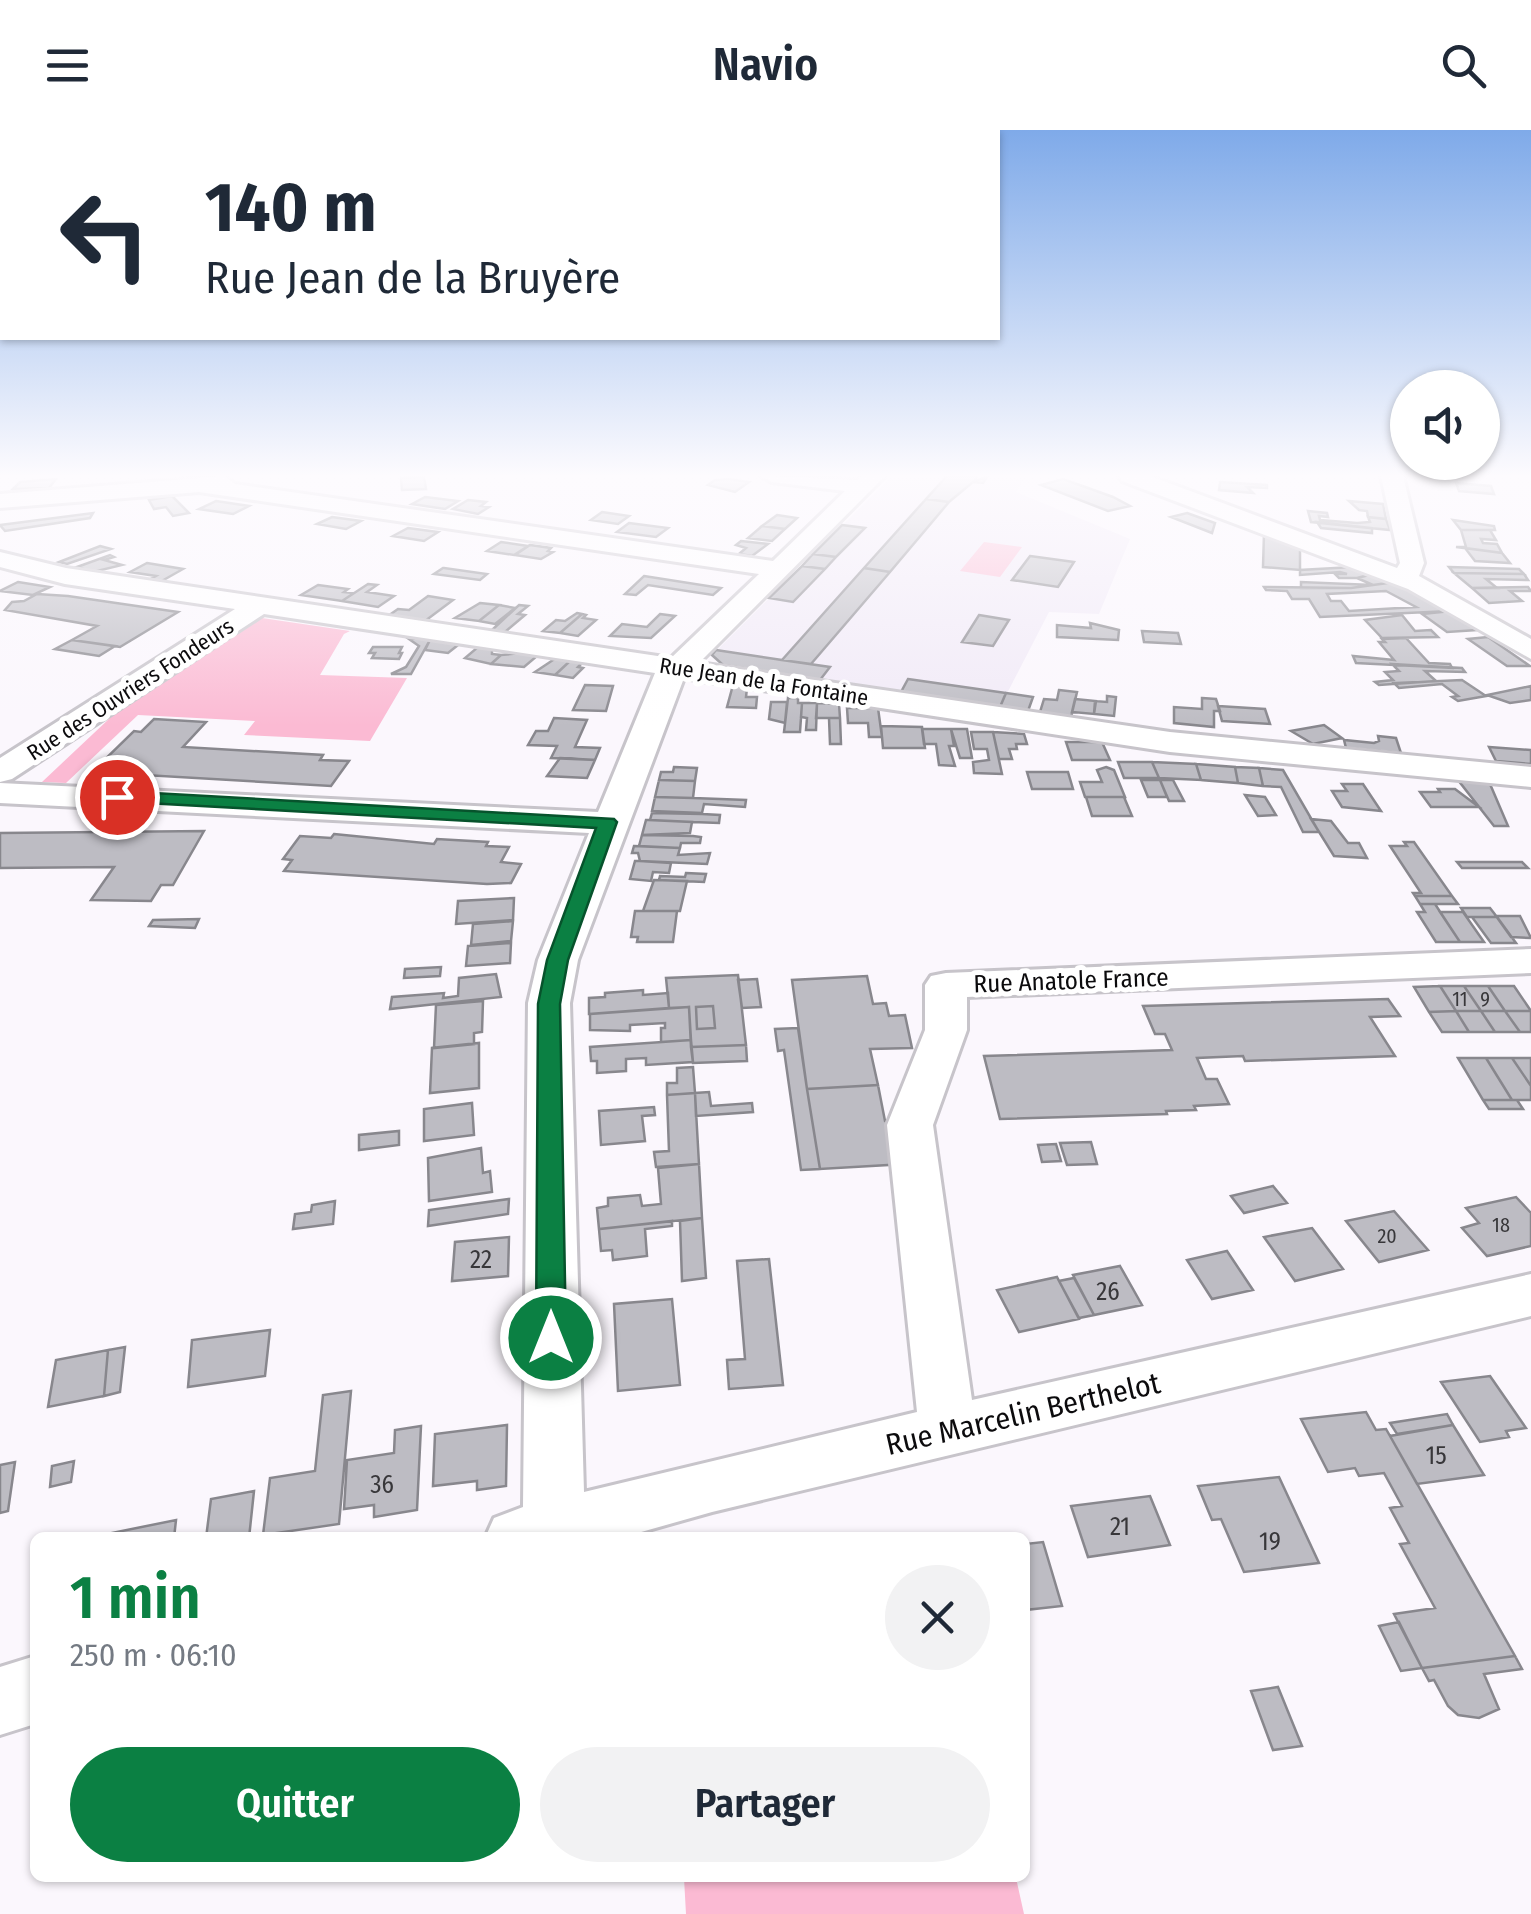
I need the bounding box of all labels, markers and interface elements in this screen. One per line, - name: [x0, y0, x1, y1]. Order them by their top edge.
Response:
- icon: menu: [40, 38, 95, 93]
- text: Navio: [713, 38, 818, 92]
- icon: search: [1436, 38, 1491, 93]
- text: 140 m: [205, 166, 377, 250]
- icon: left: [40, 170, 170, 300]
- text: Rue Jean de la Bruyère: [205, 251, 620, 305]
- map controls: [1390, 370, 1500, 480]
- button: sound: [1390, 370, 1500, 480]
- street label: Rue des Ouvriers Fondeurs: [22, 613, 239, 766]
- street label: Rue Jean de la Fontaine: [658, 652, 870, 711]
- pin: [75, 755, 160, 840]
- icon: arrive: [90, 770, 145, 825]
- street label: Rue Anatole France: [973, 963, 1169, 999]
- house number: 11: [1452, 987, 1468, 1011]
- house number: 9: [1480, 987, 1490, 1011]
- house number: 18: [1492, 1213, 1510, 1237]
- house number: 20: [1377, 1224, 1397, 1248]
- house number: 22: [470, 1245, 492, 1275]
- house number: 26: [1096, 1277, 1120, 1307]
- position arrow: [499, 1286, 603, 1390]
- street label: Rue Marcelin Berthelot: [882, 1365, 1164, 1463]
- house number: 15: [1425, 1441, 1447, 1471]
- house number: 36: [370, 1470, 394, 1500]
- house number: 21: [1110, 1512, 1130, 1542]
- house number: 19: [1259, 1527, 1281, 1557]
- text: 1 min: [70, 1562, 201, 1634]
- button: close: [885, 1565, 990, 1670]
- text: 250 m · 06:10: [70, 1636, 237, 1674]
- button: Quitter: [70, 1747, 520, 1862]
- button: Partager: [540, 1747, 990, 1862]

